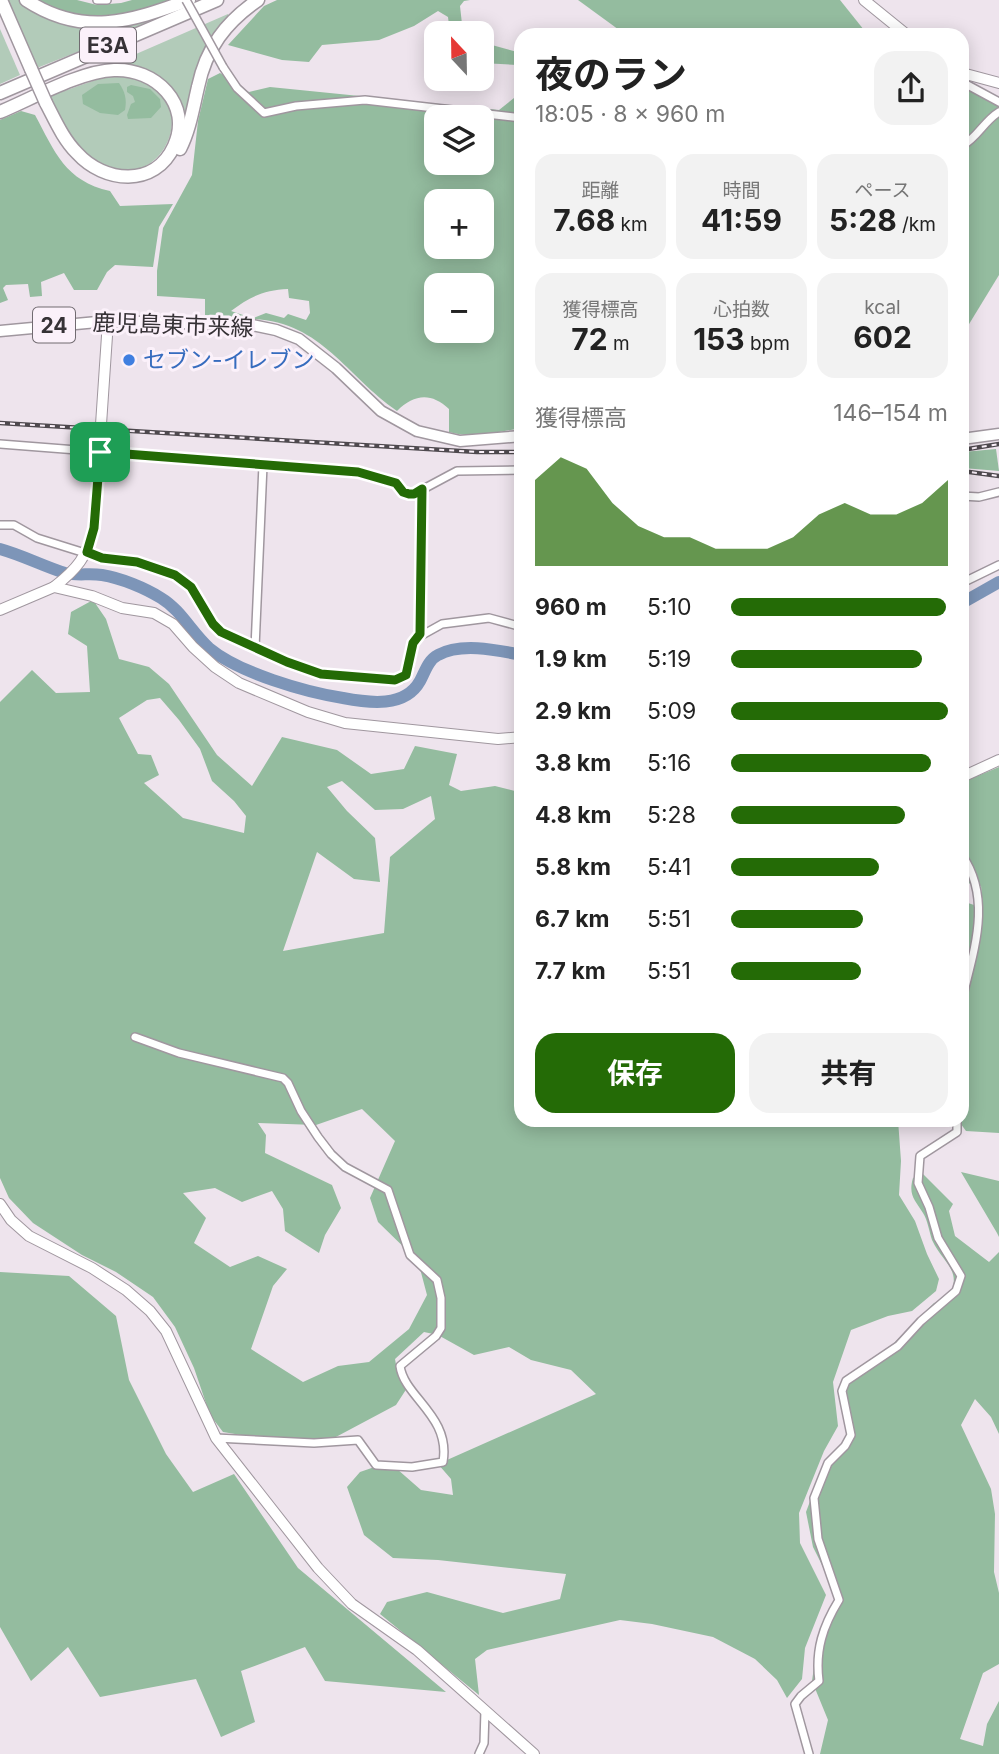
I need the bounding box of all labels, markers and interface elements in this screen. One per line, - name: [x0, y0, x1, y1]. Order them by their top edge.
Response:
- north arrow: [424, 21, 494, 91]
- map controls: [424, 21, 494, 343]
- road number: E3A: [80, 28, 136, 62]
- text: 夜のラン: [535, 51, 687, 97]
- button: share: [874, 51, 948, 125]
- text: 18:05 · 8 × 960 m: [535, 100, 725, 128]
- button: layers: [424, 105, 494, 175]
- text: 距離: [581, 179, 620, 202]
- text: 時間: [722, 179, 761, 202]
- text: ペース: [854, 179, 911, 202]
- button: +: [424, 189, 494, 259]
- text: 7.68: [553, 202, 615, 238]
- text: 41:59: [701, 202, 782, 238]
- text: 5:28: [829, 202, 897, 238]
- text: km: [615, 213, 648, 236]
- text: /km: [897, 213, 936, 236]
- button: −: [424, 273, 494, 343]
- text: kcal: [864, 296, 901, 319]
- text: 獲得標高: [562, 298, 639, 321]
- text: 心拍数: [713, 298, 770, 321]
- road number: 24: [33, 308, 75, 342]
- street label: 鹿児島東市来線: [92, 308, 254, 342]
- text: 602: [853, 319, 912, 355]
- text: 72: [571, 321, 608, 357]
- text: 153: [693, 321, 745, 357]
- text: m: [608, 332, 630, 355]
- text: bpm: [745, 332, 790, 355]
- place label: セブン-イレブン: [143, 346, 315, 374]
- marker: セブン-イレブン: [121, 352, 137, 368]
- text: 146–154 m: [833, 399, 948, 427]
- text: 獲得標高: [535, 404, 627, 432]
- pin: [70, 422, 130, 482]
- icon: arrive: [81, 433, 119, 471]
- text: 960 m: [535, 593, 607, 621]
- text: 5:10: [647, 593, 691, 621]
- text: 1.9 km: [535, 645, 607, 673]
- text: 5:19: [647, 645, 691, 673]
- text: 2.9 km: [535, 697, 612, 725]
- text: 5:09: [647, 697, 696, 725]
- text: 3.8 km: [535, 749, 611, 777]
- text: 5:16: [647, 749, 691, 777]
- text: 4.8 km: [535, 801, 612, 829]
- text: 5:28: [647, 801, 696, 829]
- text: 5.8 km: [535, 853, 611, 881]
- text: 5:41: [647, 853, 691, 881]
- text: 6.7 km: [535, 905, 610, 933]
- text: 5:51: [647, 905, 691, 933]
- text: 7.7 km: [535, 957, 606, 985]
- text: 5:51: [647, 957, 691, 985]
- button: 保存: [535, 1033, 735, 1113]
- button: 共有: [749, 1033, 948, 1113]

